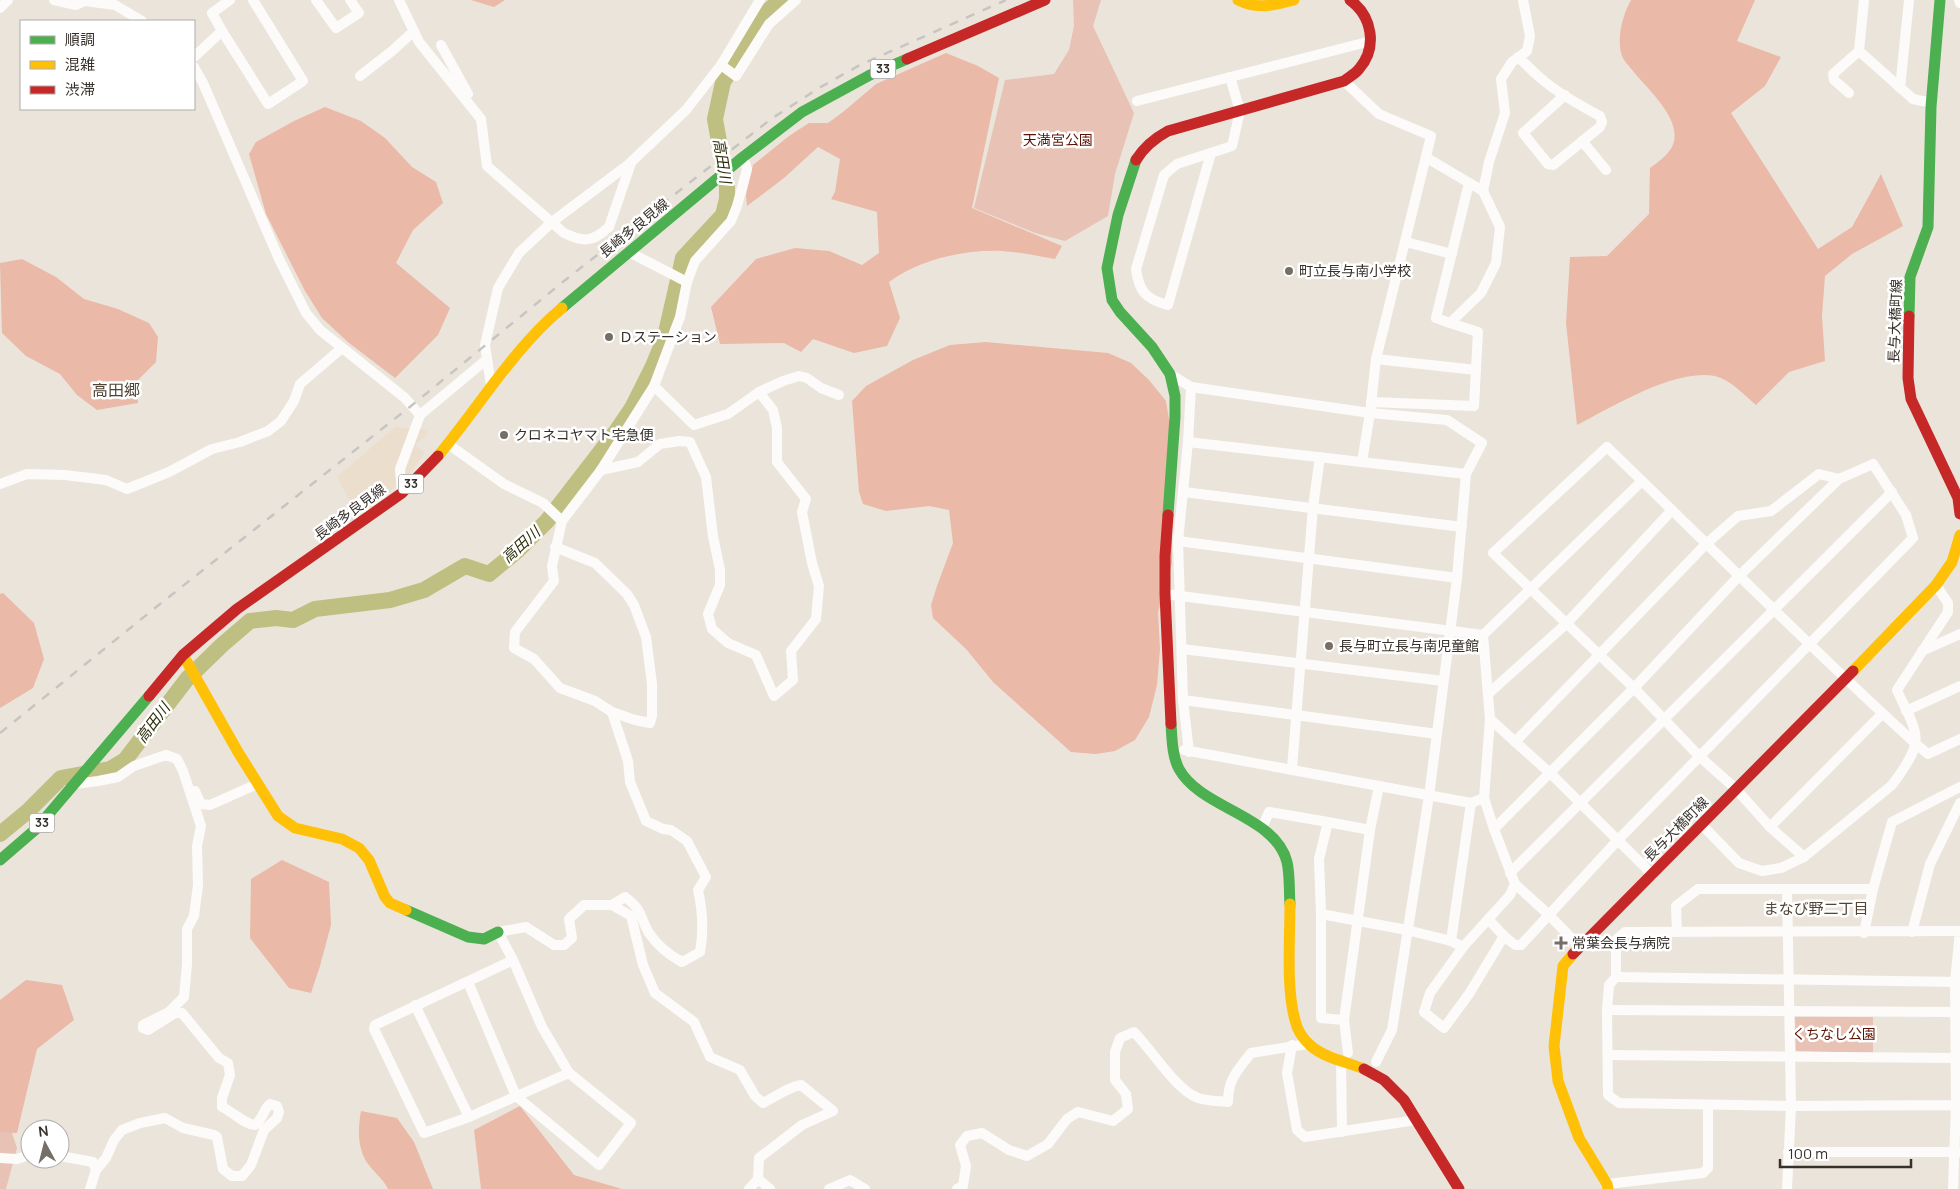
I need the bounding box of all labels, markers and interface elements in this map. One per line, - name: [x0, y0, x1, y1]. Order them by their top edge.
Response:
- legend: [20, 20, 195, 110]
- text: 順調: [65, 29, 95, 50]
- text: 混雑: [65, 54, 95, 75]
- road number: 33: [870, 60, 896, 78]
- text: 渋滞: [65, 79, 95, 100]
- park label: 天満宮公園: [1023, 130, 1093, 149]
- water label: 高田川: [709, 137, 737, 187]
- street label: 長崎多良見線: [595, 194, 672, 261]
- place label: 町立長与南小学校: [1299, 261, 1411, 280]
- marker: 町立長与南小学校: [1283, 265, 1295, 277]
- street label: 長与大橋町線: [1884, 279, 1905, 363]
- place label: Ｄステーション: [619, 327, 717, 346]
- marker: Ｄステーション: [603, 331, 615, 343]
- district label: 高田郷: [92, 379, 140, 401]
- place label: クロネコヤマト宅急便: [514, 425, 654, 444]
- marker: クロネコヤマト宅急便: [498, 429, 510, 441]
- road number: 33: [398, 474, 424, 494]
- street label: 長崎多良見線: [310, 479, 389, 544]
- water label: 高田川: [497, 520, 546, 567]
- place label: 長与町立長与南児童館: [1339, 636, 1479, 655]
- marker: 長与町立長与南児童館: [1323, 640, 1335, 652]
- water label: 高田川: [131, 697, 176, 747]
- street label: 長与大橋町線: [1639, 792, 1712, 865]
- road number: 33: [30, 814, 54, 832]
- district label: まなび野二丁目: [1763, 898, 1869, 919]
- place label: 常葉会長与病院: [1572, 933, 1670, 952]
- marker: 常葉会長与病院: [1554, 936, 1568, 950]
- park label: くちなし公園: [1792, 1024, 1876, 1043]
- north arrow: [20, 1119, 70, 1169]
- text: N: [37, 1121, 50, 1141]
- scale bar: [1780, 1136, 1911, 1168]
- text: 100 m: [1788, 1143, 1828, 1164]

